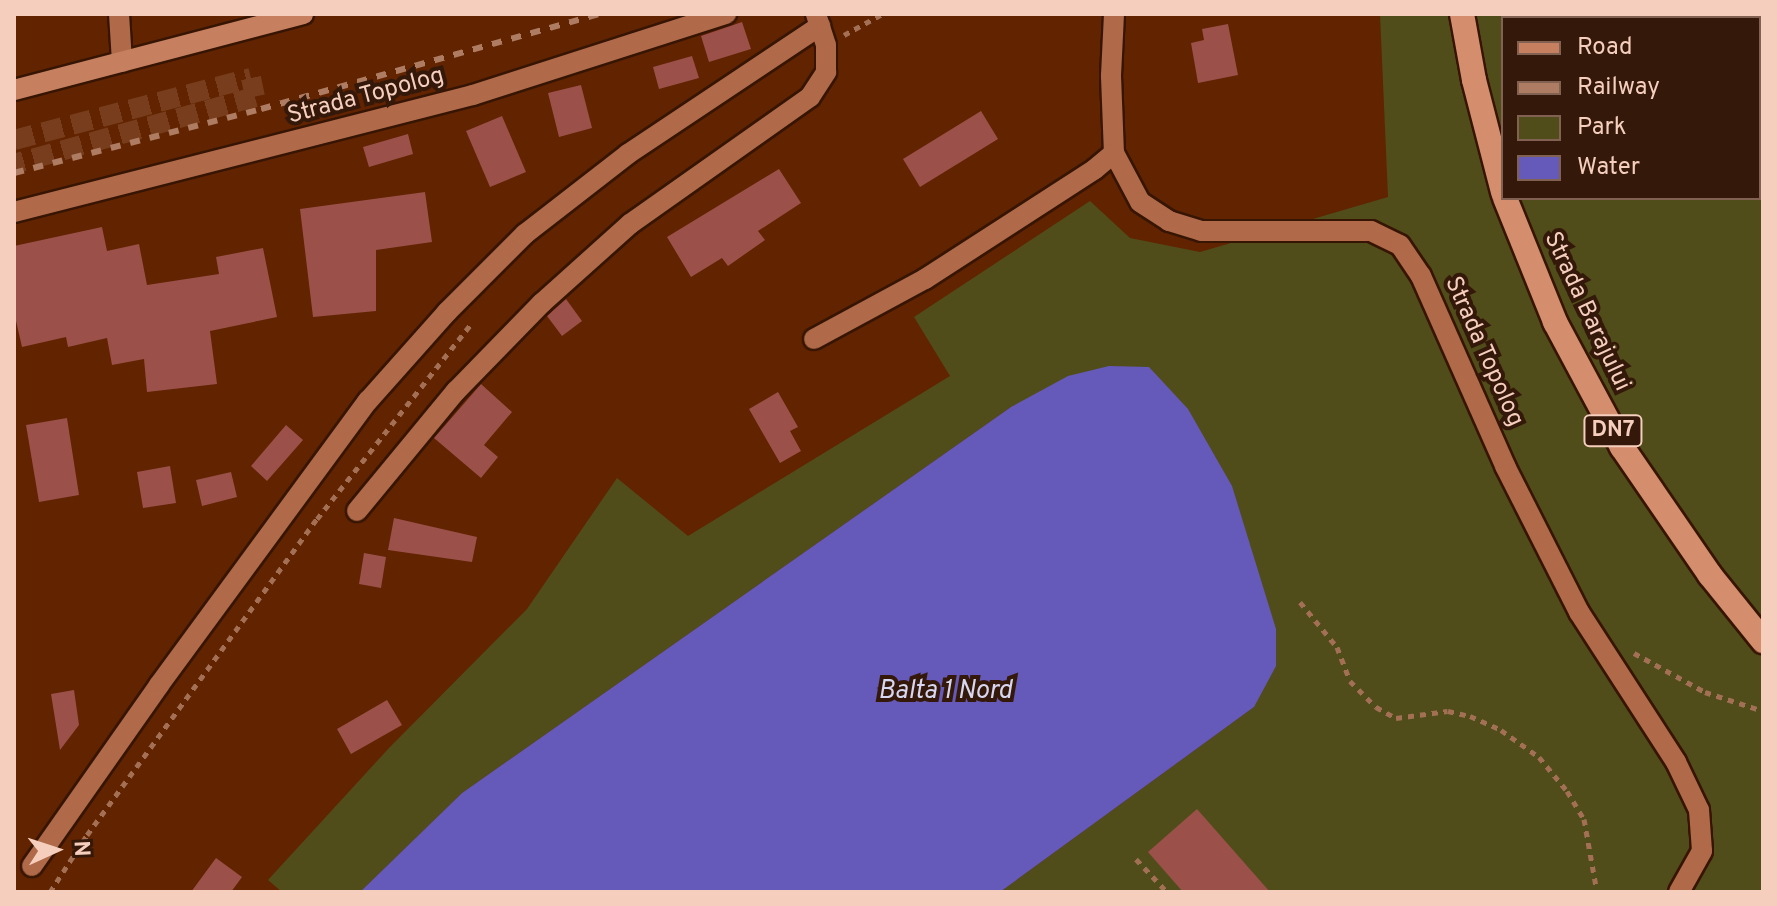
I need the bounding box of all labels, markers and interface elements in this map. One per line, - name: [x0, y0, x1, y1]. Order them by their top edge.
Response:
- legend: [1501, 16, 1761, 200]
- text: Road: [1577, 33, 1633, 63]
- street label: Strada Topolog: [284, 62, 448, 132]
- text: Railway: [1577, 73, 1660, 103]
- text: Park: [1577, 113, 1627, 143]
- text: Water: [1577, 153, 1640, 183]
- street label: Strada Barajului: [1537, 228, 1635, 396]
- street label: Strada Topolog: [1437, 272, 1529, 432]
- road number: DN7: [1583, 413, 1643, 449]
- water label: Balta 1 Nord: [878, 676, 1012, 708]
- north arrow: [16, 810, 96, 890]
- text: N: [67, 840, 94, 857]

